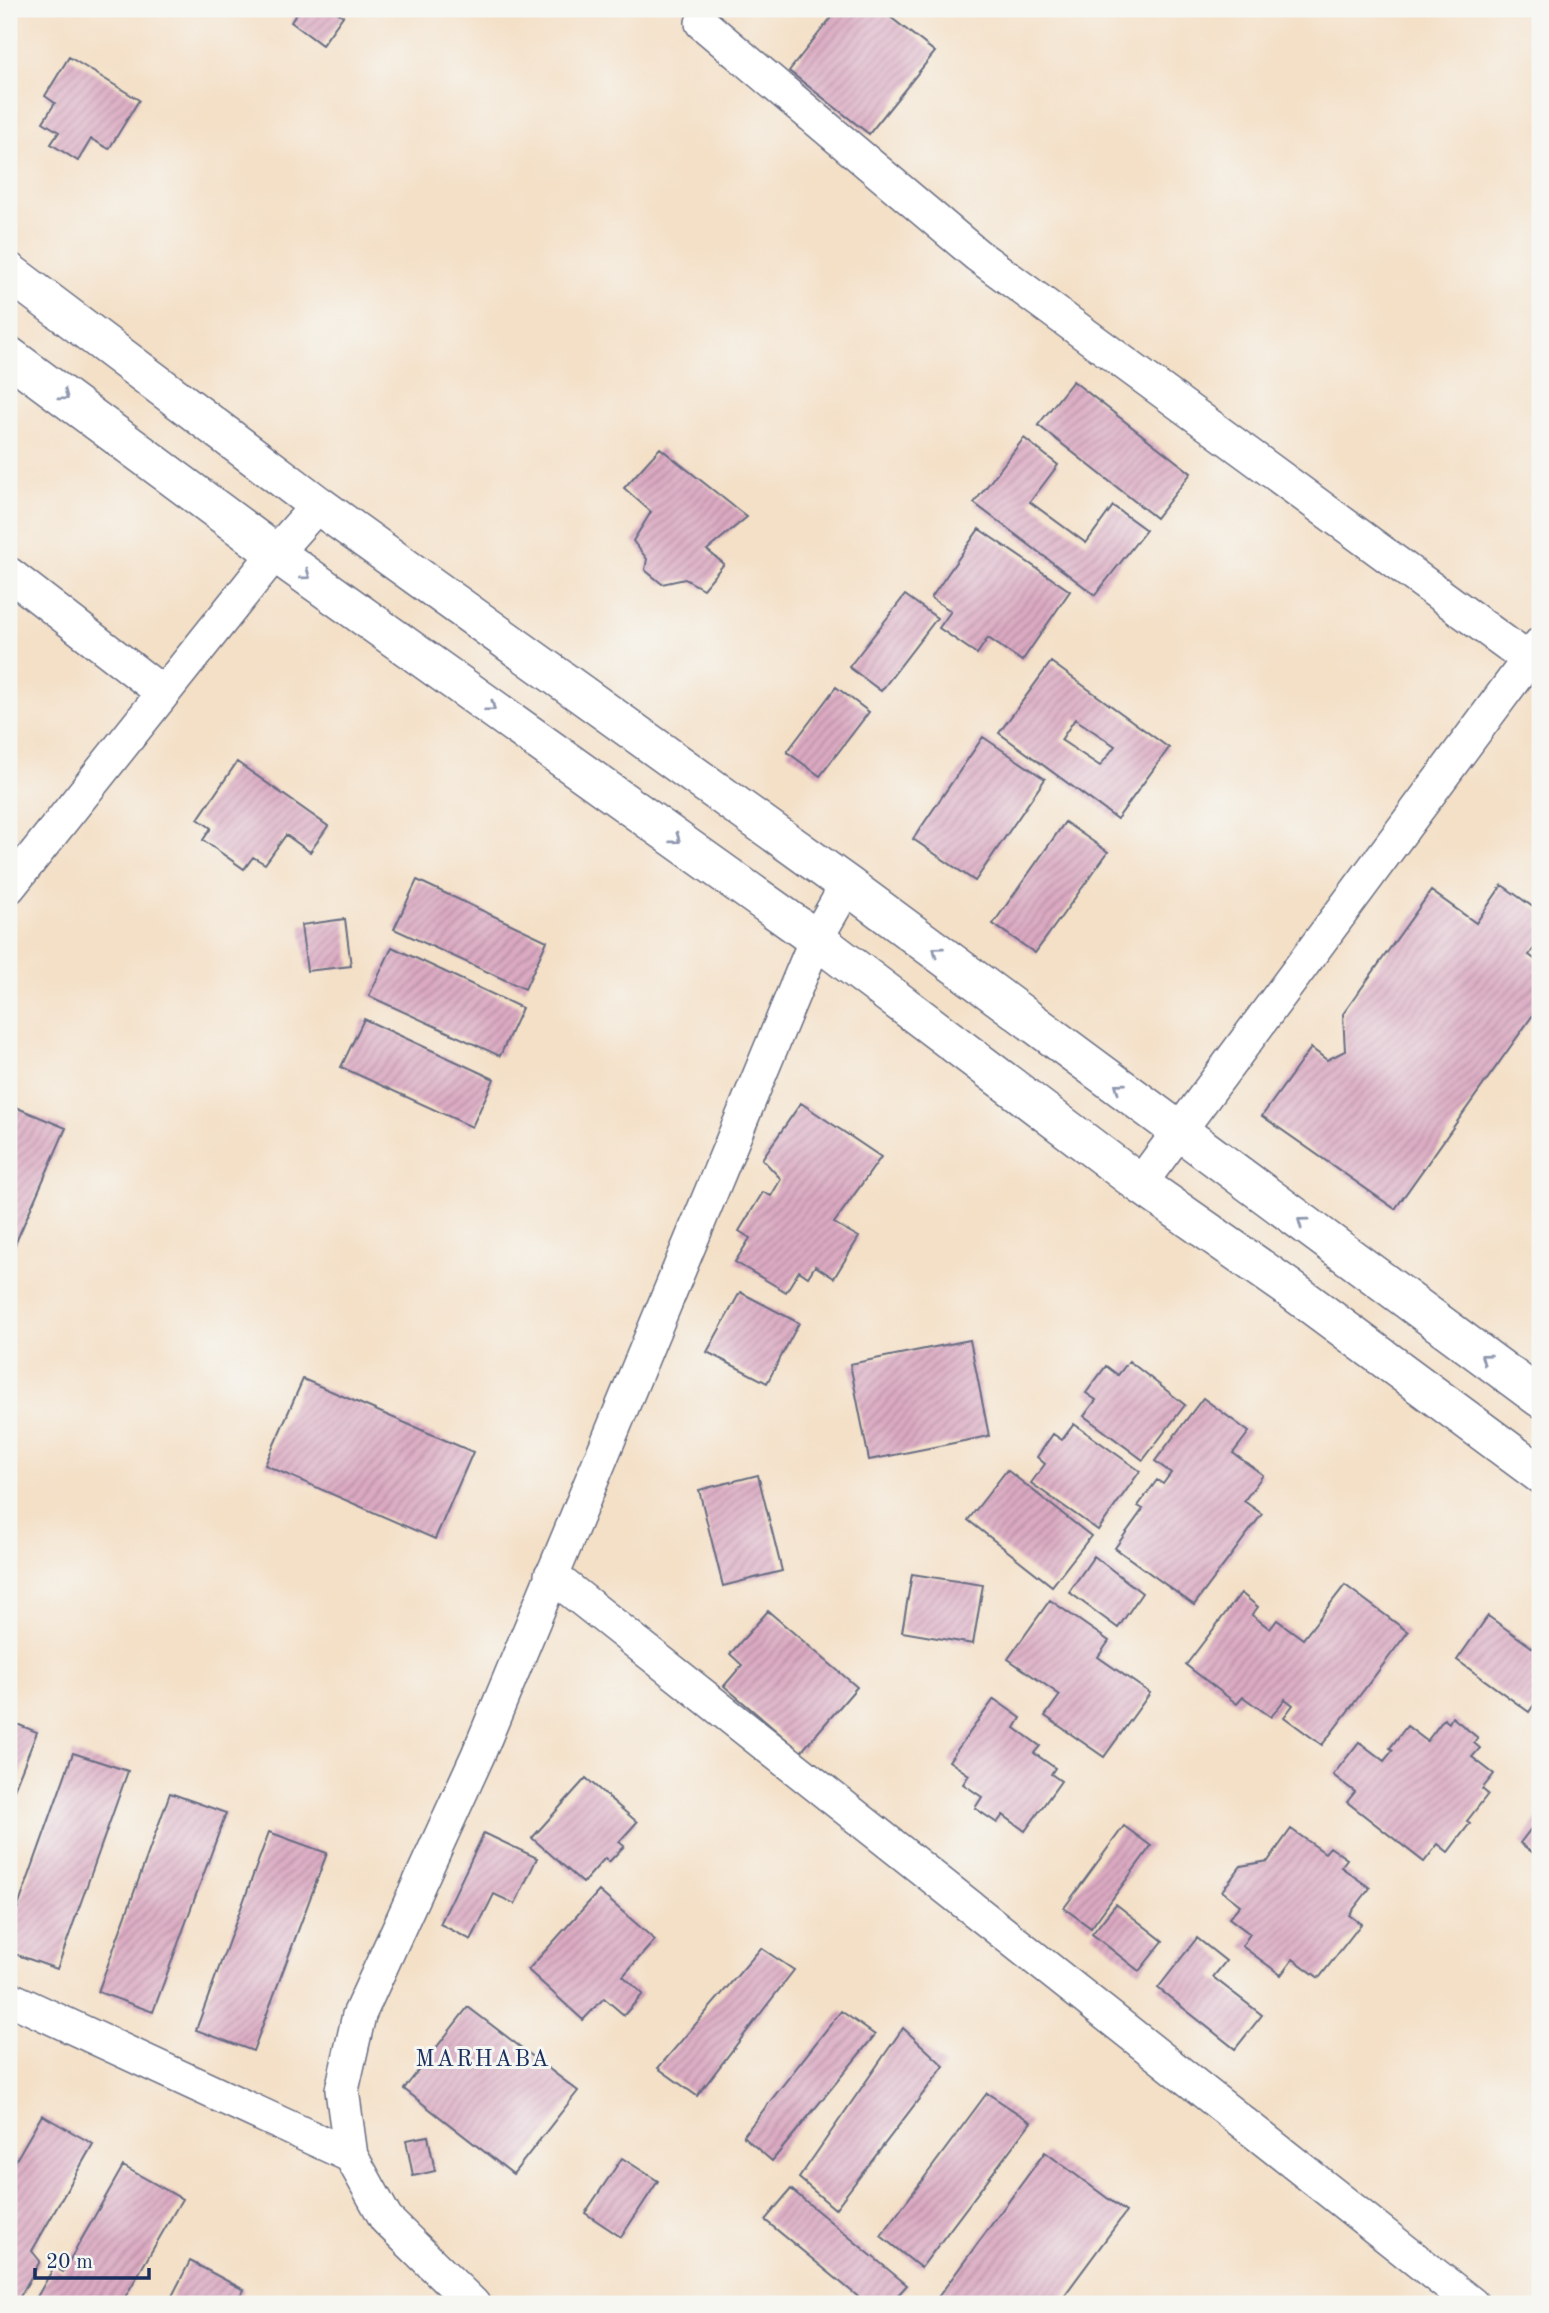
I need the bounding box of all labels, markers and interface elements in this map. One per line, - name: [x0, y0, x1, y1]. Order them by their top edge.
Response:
- one-way arrow: [56, 388, 68, 400]
- one-way arrow: [298, 566, 311, 579]
- one-way arrow: [483, 699, 496, 711]
- one-way arrow: [668, 831, 681, 843]
- one-way arrow: [932, 947, 945, 960]
- one-way arrow: [1115, 1083, 1127, 1095]
- one-way arrow: [1297, 1218, 1310, 1231]
- one-way arrow: [1480, 1353, 1493, 1366]
- district label: MARHABA: [415, 2048, 551, 2071]
- scale bar: [35, 2236, 149, 2280]
- text: 20 m: [46, 2252, 93, 2273]

